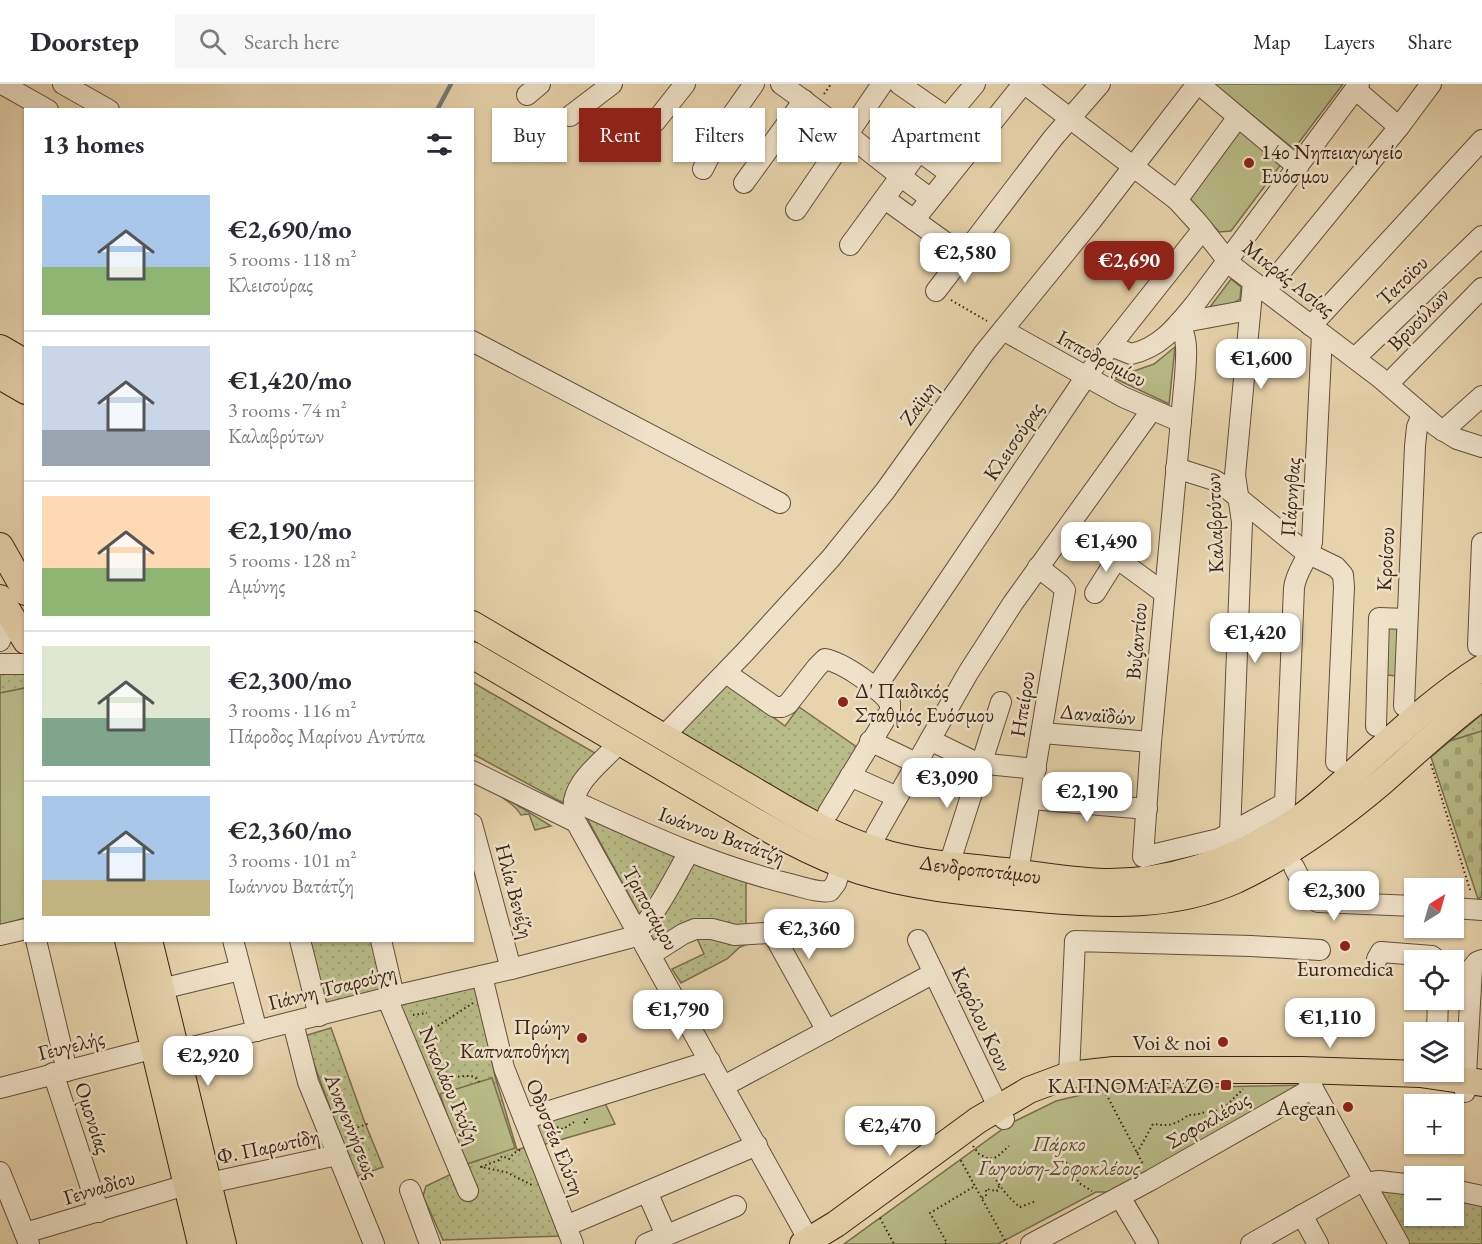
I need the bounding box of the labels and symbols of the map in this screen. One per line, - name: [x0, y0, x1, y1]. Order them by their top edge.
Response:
- place label: 14ο Νηπειαγωγείο Ευόσμου: [1261, 138, 1403, 189]
- marker: 14ο Νηπειαγωγείο Ευόσμου: [1242, 156, 1256, 170]
- pin: €2,580: [916, 233, 1014, 284]
- street label: Μικράς Ασίας: [1237, 234, 1341, 322]
- pin: €2,690: [1080, 241, 1178, 292]
- street label: Τατοϊου: [1371, 249, 1433, 311]
- street label: Βρυούλων: [1381, 282, 1455, 356]
- street label: Ιπποδρομίου: [1053, 323, 1151, 393]
- pin: €1,600: [1212, 339, 1310, 390]
- street label: Ζαϊμη: [893, 376, 943, 430]
- street label: Κλεισούρας: [977, 396, 1049, 486]
- street label: Πάρνηθας: [1274, 456, 1306, 538]
- street label: Καλαβρύτων: [1199, 472, 1229, 574]
- pin: €1,490: [1057, 522, 1155, 573]
- street label: Κροίσου: [1370, 526, 1400, 592]
- street label: Βυζαντίου: [1119, 601, 1153, 681]
- pin: €1,420: [1206, 613, 1304, 664]
- street label: Ηπείρου: [1003, 669, 1041, 739]
- place label: Δ' Παιδικός Σταθμός Ευόσμου: [855, 677, 994, 728]
- marker: Δ' Παιδικός Σταθμός Ευόσμου: [836, 695, 850, 709]
- street label: Δαναϊδών: [1059, 697, 1137, 731]
- pin: €3,090: [898, 758, 996, 809]
- pin: €2,190: [1038, 772, 1136, 823]
- street label: Ιωάννου Βατάτζη: [655, 800, 789, 870]
- street label: Ηλία Βενέζη: [489, 841, 541, 941]
- street label: Δενδροποτάμου: [918, 848, 1043, 889]
- street label: Τριποτάμου: [617, 861, 685, 955]
- pin: €2,300: [1285, 871, 1383, 922]
- north arrow: [1404, 878, 1464, 938]
- pin: €2,360: [760, 909, 858, 960]
- marker: Euromedica: [1338, 939, 1352, 953]
- place label: Euromedica: [1296, 955, 1394, 982]
- street label: Γιάννη Τσαρούχη: [265, 958, 399, 1016]
- street label: Καρόλου Κουν: [946, 962, 1018, 1076]
- pin: €1,790: [629, 990, 727, 1041]
- pin: €1,110: [1281, 998, 1379, 1049]
- place label: Πρώην Καπναποθήκη: [460, 1013, 570, 1064]
- street label: Νικολάου Γκύζη: [413, 1022, 487, 1148]
- street label: Γευγελής: [35, 1024, 107, 1066]
- place label: Voi & noi: [1133, 1029, 1211, 1056]
- marker: Πρώην Καπναποθήκη: [575, 1031, 589, 1045]
- marker: Voi & noi: [1216, 1035, 1230, 1049]
- pin: €2,920: [159, 1036, 257, 1087]
- street label: Αναγεννήσεως: [318, 1068, 385, 1183]
- place label: ΚΑΠΝΟΜΑΓΑΖΟ: [1048, 1072, 1214, 1099]
- street label: Οδυσσέα Ελύτη: [520, 1075, 592, 1199]
- street label: Ομονοίας: [69, 1078, 117, 1158]
- marker: ΚΑΠΝΟΜΑΓΑΖΟ: [1219, 1078, 1233, 1092]
- street label: Σοφοκλέους: [1161, 1085, 1255, 1155]
- place label: Aegean: [1275, 1094, 1336, 1121]
- marker: Aegean: [1341, 1100, 1355, 1114]
- pin: €2,470: [841, 1106, 939, 1157]
- street label: Φ. Παρωτίδη: [214, 1122, 322, 1170]
- park label: Πάρκο Γωγούση-Σοφοκλέους: [977, 1130, 1141, 1181]
- street label: Γενναδίου: [60, 1163, 138, 1211]

